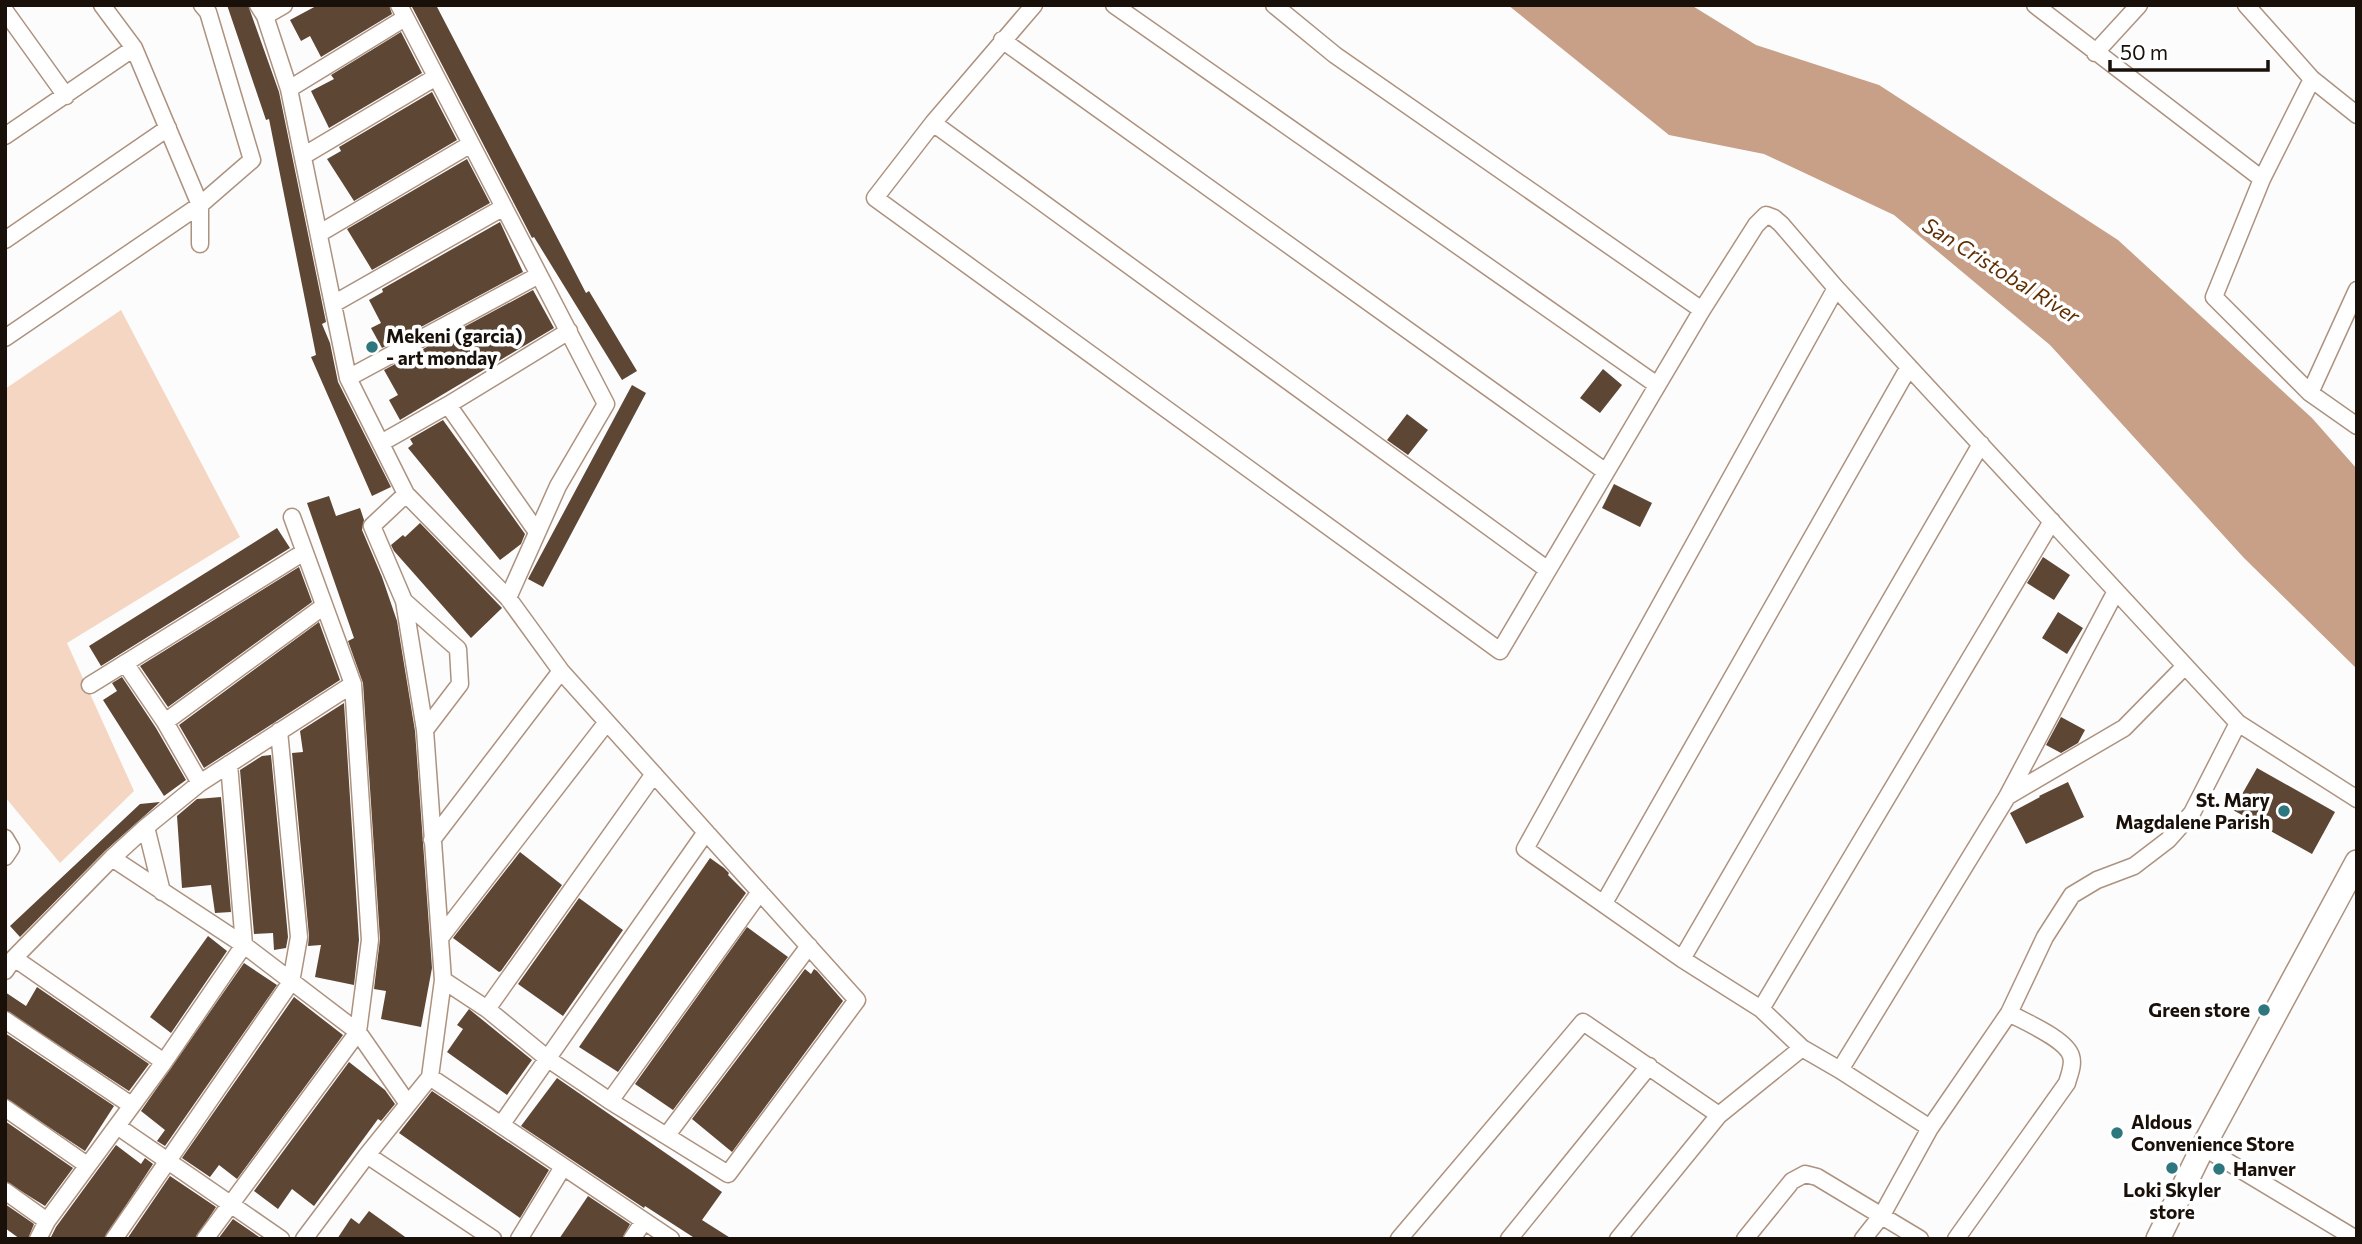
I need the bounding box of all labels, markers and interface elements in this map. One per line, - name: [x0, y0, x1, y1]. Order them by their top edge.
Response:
- scale bar: [2110, 28, 2268, 72]
- text: 50 m: [2120, 39, 2168, 64]
- water label: San Cristobal River: [1919, 211, 2085, 328]
- place label: Mekeni (garcia) - art monday: [386, 324, 523, 369]
- marker: Mekeni (garcia) - art monday: [364, 339, 380, 355]
- place label: St. Mary Magdalene Parish: [2115, 788, 2271, 833]
- marker: St. Mary Magdalene Parish: [2276, 803, 2292, 819]
- place label: Green store: [2148, 998, 2250, 1021]
- marker: Green store: [2256, 1002, 2272, 1018]
- place label: Aldous Convenience Store: [2131, 1110, 2294, 1155]
- marker: Aldous Convenience Store: [2109, 1125, 2125, 1141]
- place label: Hanver: [2233, 1157, 2296, 1180]
- marker: Loki Skyler store: [2164, 1160, 2180, 1176]
- marker: Hanver: [2211, 1161, 2227, 1177]
- place label: Loki Skyler store: [2123, 1178, 2221, 1223]

